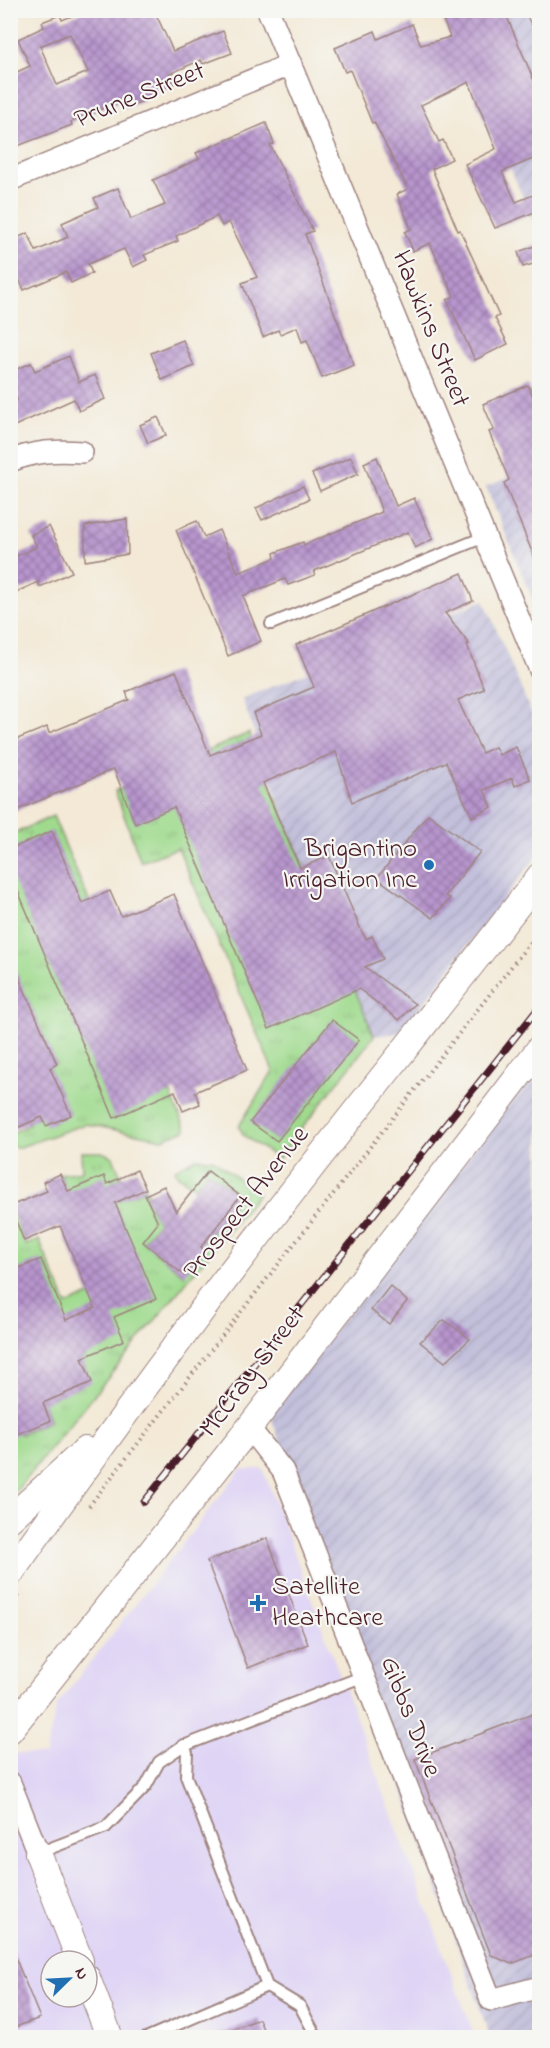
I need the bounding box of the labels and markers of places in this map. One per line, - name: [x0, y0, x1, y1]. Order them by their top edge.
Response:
- place label: Brigantino Irrigation Inc: [283, 830, 417, 900]
- marker: Brigantino Irrigation Inc: [422, 858, 436, 872]
- place label: Satellite Heathcare: [272, 1568, 384, 1638]
- marker: Satellite Heathcare: [249, 1594, 267, 1612]

